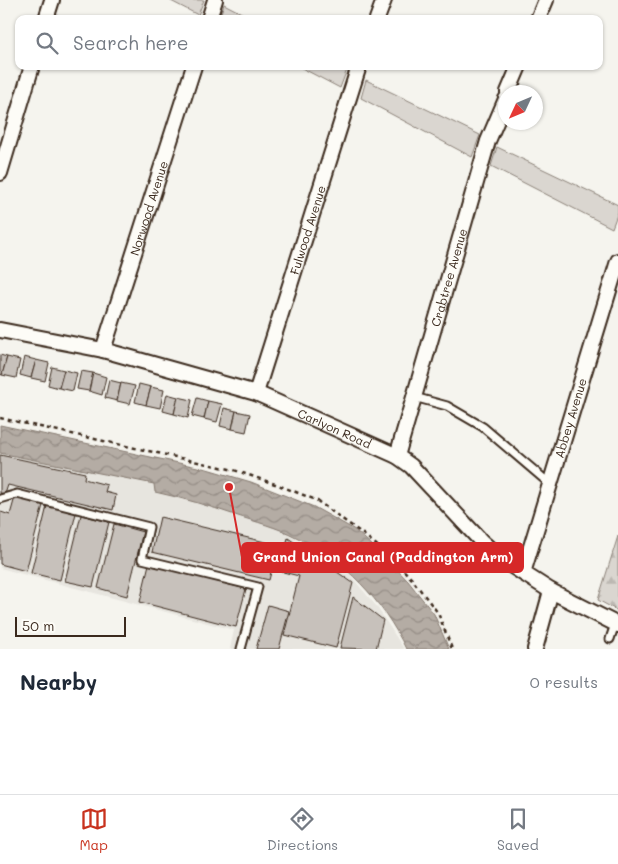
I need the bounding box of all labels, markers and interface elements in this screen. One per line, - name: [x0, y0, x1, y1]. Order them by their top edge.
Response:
- search box: [15, 15, 603, 70]
- icon: search: [33, 29, 61, 57]
- text: Search here: [73, 30, 189, 55]
- north arrow: [498, 85, 543, 130]
- street label: Norwood Avenue: [126, 159, 171, 258]
- street label: Fulwood Avenue: [286, 183, 329, 277]
- street label: Crabtree Avenue: [427, 226, 470, 328]
- street label: Abbey Avenue: [550, 376, 590, 460]
- street label: Carlyon Road: [295, 405, 374, 452]
- callout: Grand Union Canal (Paddington Arm): [242, 543, 523, 572]
- text: Grand Union Canal (Paddington Arm): [253, 547, 513, 566]
- scale bar: [15, 614, 126, 637]
- text: 50 m: [22, 616, 54, 635]
- text: Nearby: [20, 668, 97, 695]
- text: 0 results: [530, 671, 598, 692]
- tab: Map: [79, 805, 108, 854]
- tab: Directions: [267, 805, 338, 854]
- tab: Saved: [497, 805, 539, 854]

